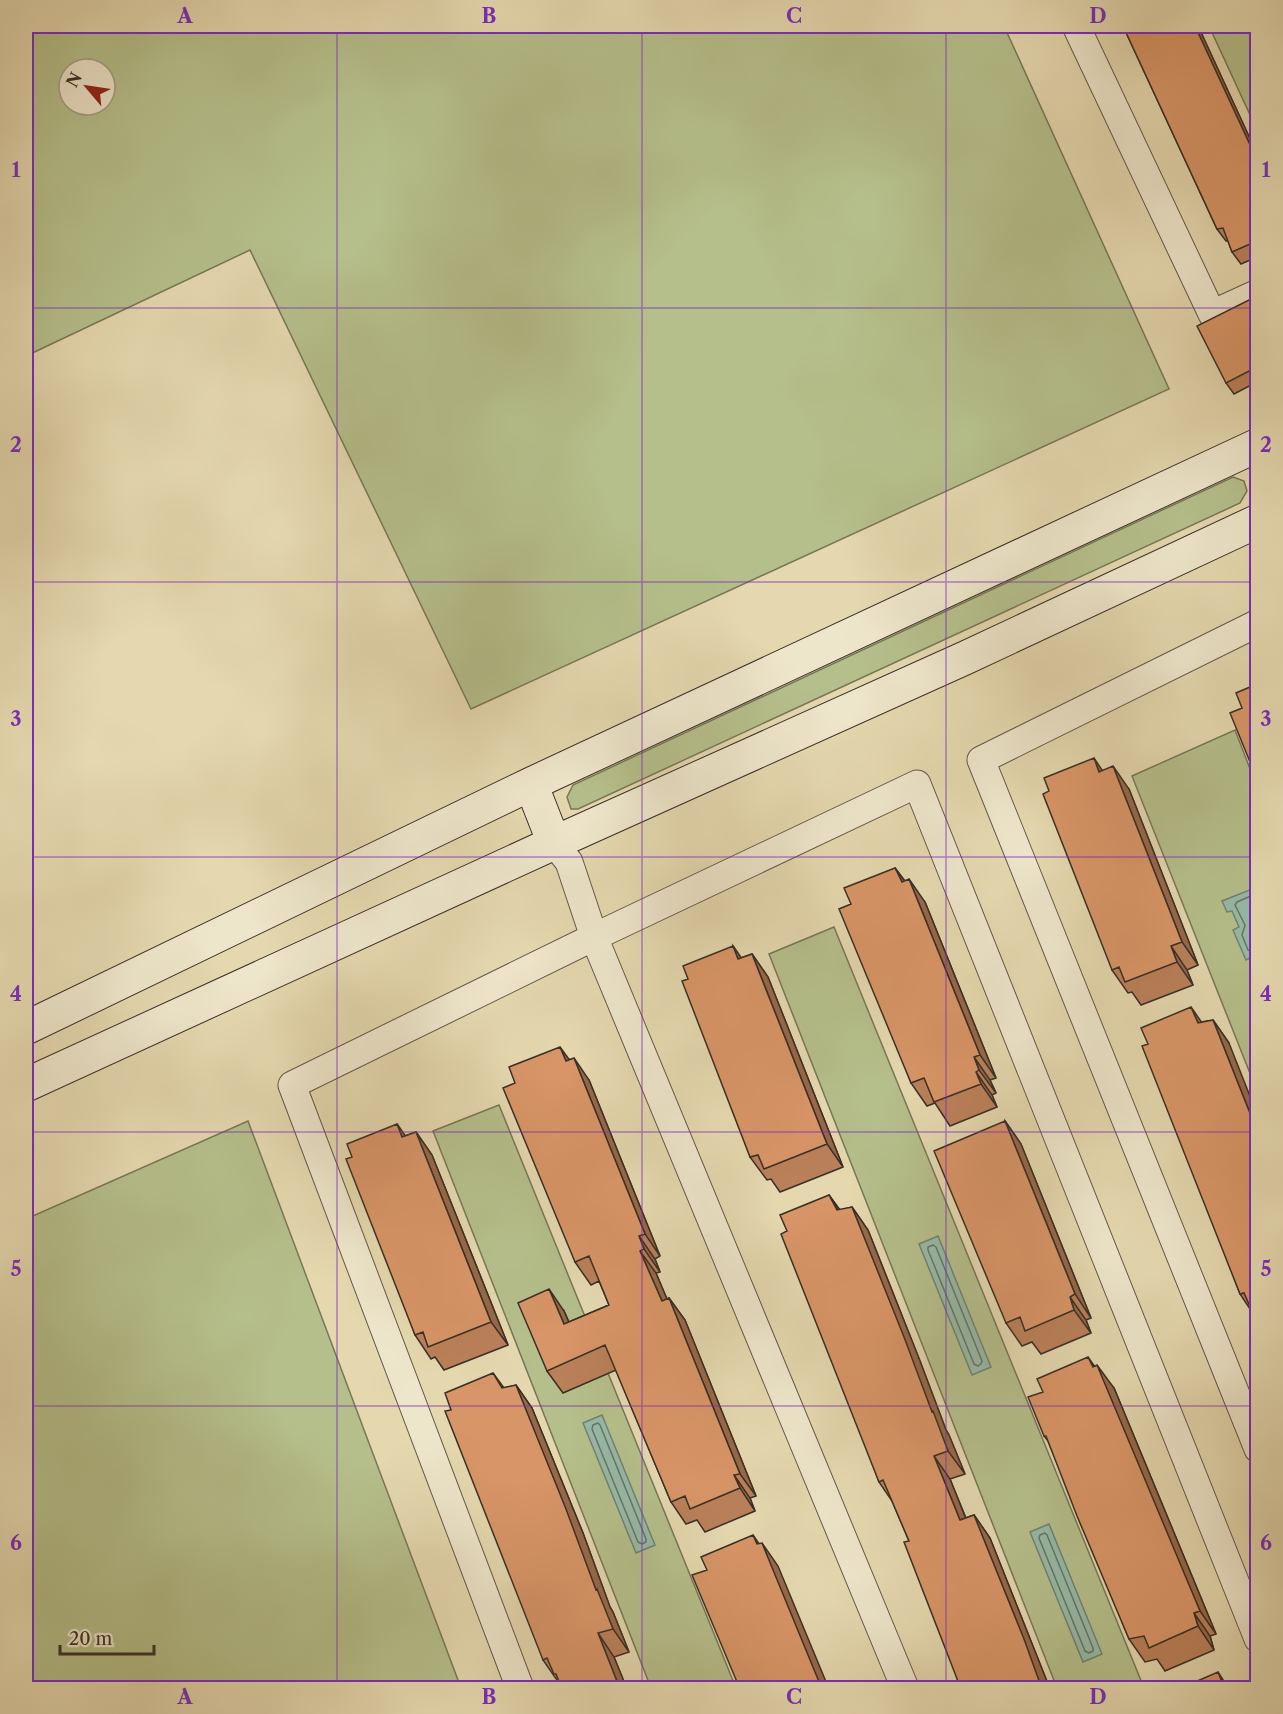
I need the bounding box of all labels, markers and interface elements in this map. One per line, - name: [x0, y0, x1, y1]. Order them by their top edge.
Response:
- text: A: [176, 4, 193, 28]
- text: B: [482, 4, 497, 28]
- text: C: [786, 4, 802, 28]
- text: D: [1089, 4, 1107, 28]
- north arrow: [57, 57, 117, 117]
- text: N: [62, 69, 86, 91]
- text: 1: [12, 158, 21, 182]
- text: 1: [1262, 158, 1271, 182]
- text: 2: [10, 433, 22, 457]
- text: 2: [1260, 433, 1272, 457]
- text: 3: [10, 707, 22, 731]
- text: 3: [1260, 707, 1272, 731]
- text: 4: [10, 982, 22, 1006]
- text: 4: [1260, 982, 1272, 1006]
- text: 5: [10, 1257, 22, 1281]
- text: 5: [1260, 1257, 1272, 1281]
- text: 6: [10, 1531, 22, 1555]
- text: 6: [1260, 1531, 1272, 1555]
- scale bar: [60, 1618, 154, 1656]
- text: 20 m: [69, 1628, 113, 1650]
- text: A: [176, 1685, 193, 1709]
- text: B: [482, 1685, 497, 1709]
- text: C: [786, 1685, 802, 1709]
- text: D: [1089, 1685, 1107, 1709]

